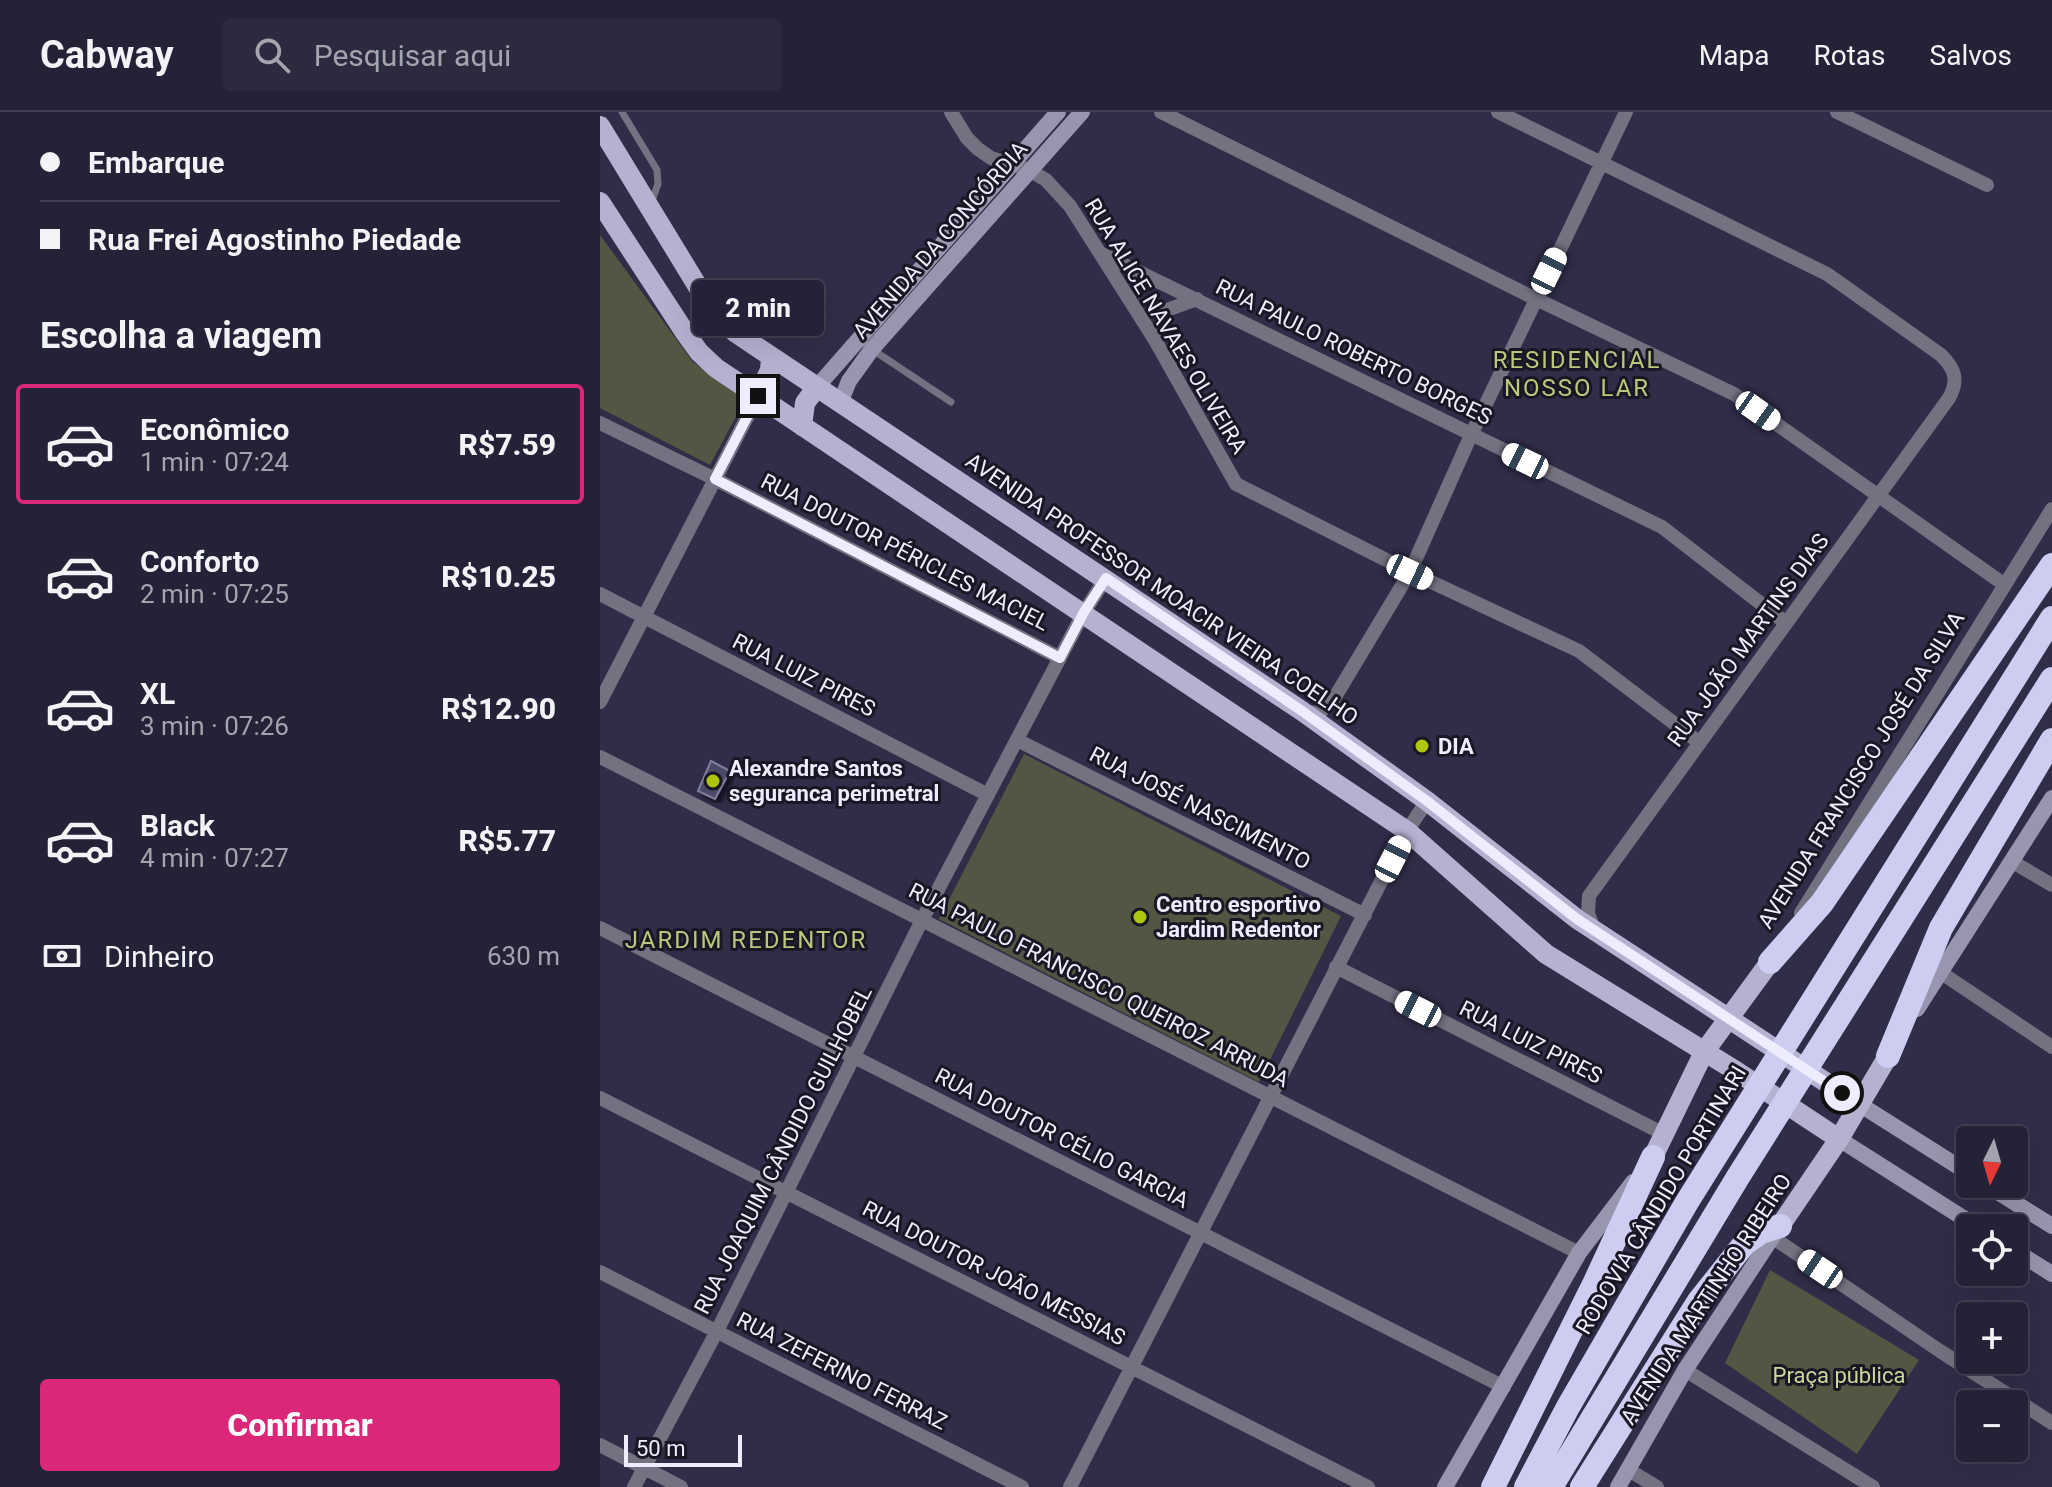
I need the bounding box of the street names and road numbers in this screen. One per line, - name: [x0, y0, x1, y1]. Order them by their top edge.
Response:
- street label: AVENIDA DA CONCÓRDIA: [847, 135, 1033, 344]
- street label: RUA ALICE NAVAES OLIVEIRA: [1080, 194, 1253, 459]
- street label: RUA PAULO ROBERTO BORGES: [1212, 274, 1496, 430]
- street label: AVENIDA PROFESSOR MOACIR VIEIRA COELHO: [961, 448, 1363, 730]
- street label: RUA DOUTOR PÉRICLES MACIEL: [757, 468, 1053, 636]
- street label: RUA JOÃO MARTINS DIAS: [1662, 529, 1834, 751]
- street label: AVENIDA FRANCISCO JOSÉ DA SILVA: [1753, 607, 1970, 933]
- street label: RUA LUIZ PIRES: [729, 628, 879, 722]
- street label: RUA JOSÉ NASCIMENTO: [1085, 741, 1315, 875]
- street label: RUA PAULO FRANCISCO QUEIROZ ARRUDA: [905, 878, 1294, 1093]
- street label: RUA JOAQUIM CÂNDIDO GUILHOBEL: [689, 982, 877, 1318]
- street label: RUA LUIZ PIRES: [1456, 995, 1606, 1089]
- street label: RODOVIA CÂNDIDO PORTINARI: [1571, 1061, 1751, 1339]
- street label: RUA DOUTOR CÉLIO GARCIA: [931, 1063, 1194, 1213]
- street label: AVENIDA MARTINHO RIBEIRO: [1616, 1169, 1796, 1429]
- street label: RUA DOUTOR JOÃO MESSIAS: [858, 1196, 1130, 1350]
- street label: RUA ZEFERINO FERRAZ: [733, 1307, 951, 1435]

